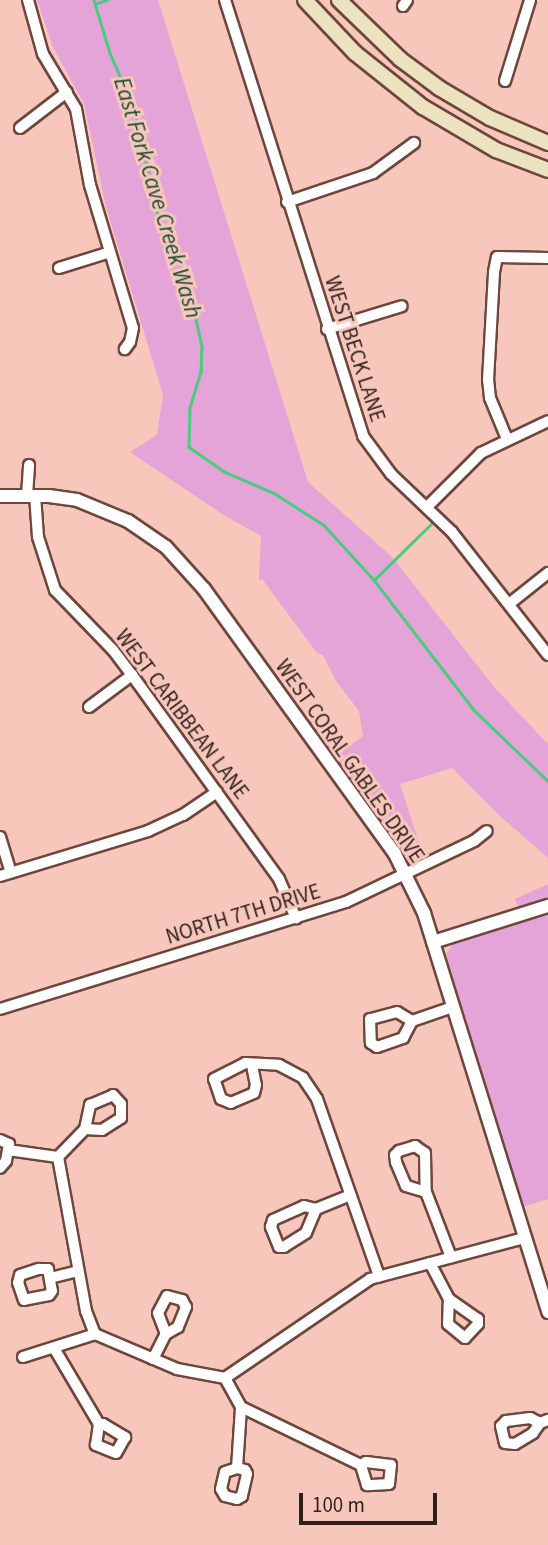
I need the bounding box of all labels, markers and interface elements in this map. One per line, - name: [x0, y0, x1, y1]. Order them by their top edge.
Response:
- water label: East Fork Cave Creek Wash: [107, 74, 207, 322]
- street label: WEST BECK LANE: [320, 273, 390, 425]
- street label: WEST CARIBBEAN LANE: [110, 624, 254, 804]
- street label: WEST CORAL GABLES DRIVE: [270, 654, 430, 868]
- street label: NORTH 7TH DRIVE: [163, 879, 323, 949]
- scale bar: [303, 1478, 441, 1522]
- text: 100 m: [312, 1490, 365, 1520]

